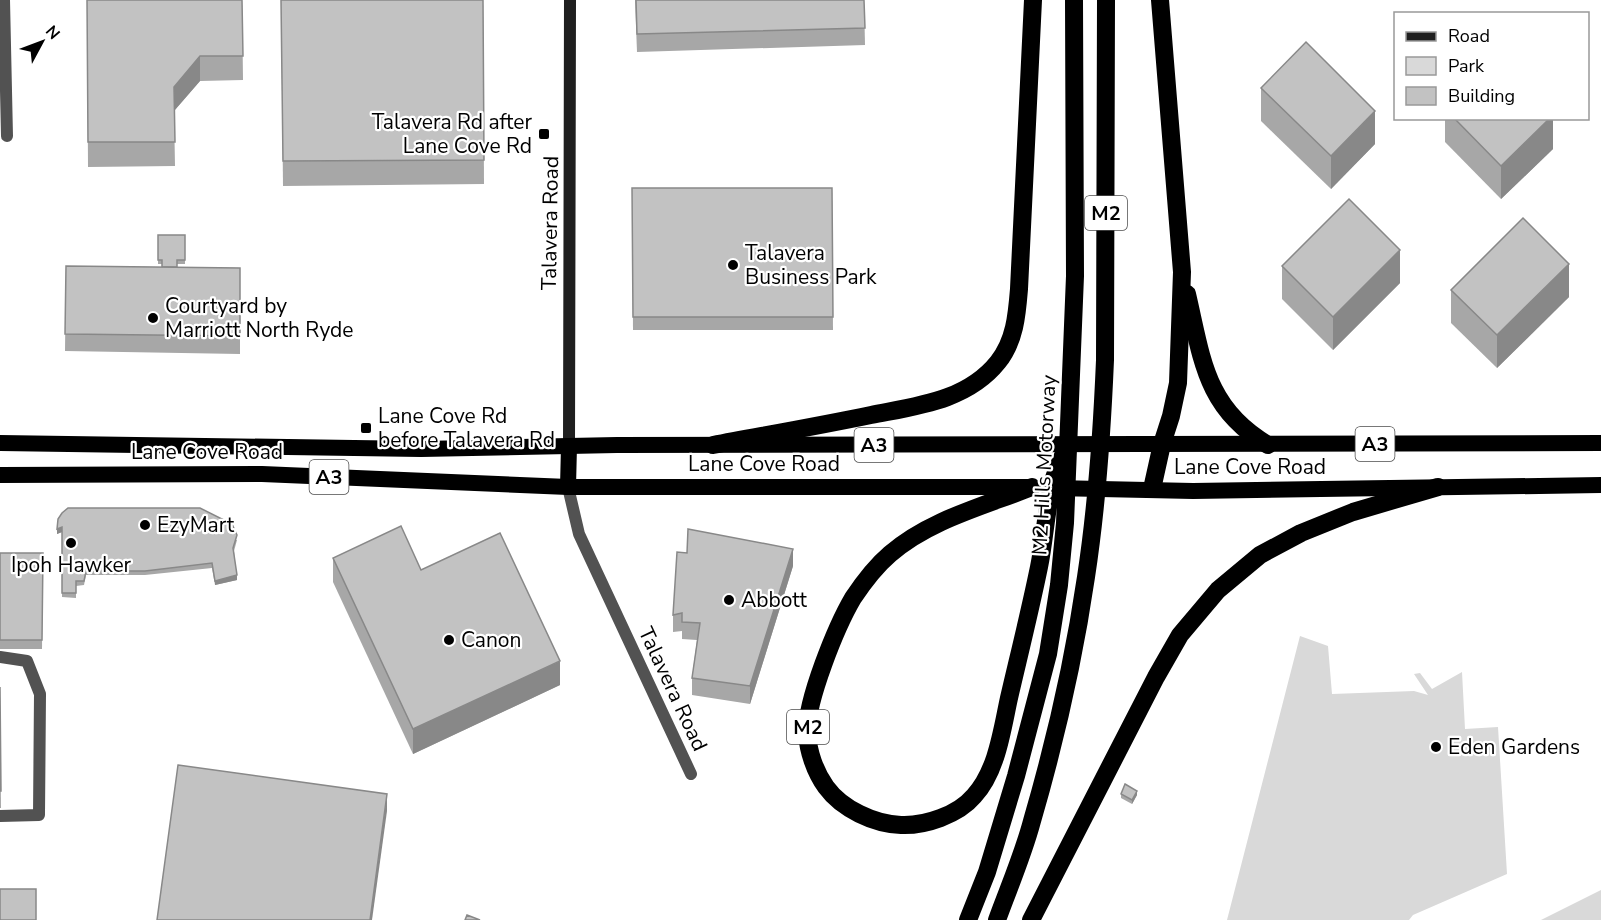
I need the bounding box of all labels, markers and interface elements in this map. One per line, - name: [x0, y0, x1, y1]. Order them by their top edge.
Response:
- north arrow: [12, 12, 72, 72]
- legend: [1394, 12, 1589, 120]
- text: N: [40, 21, 65, 45]
- text: Road: [1448, 24, 1490, 48]
- text: Park: [1448, 54, 1485, 78]
- text: Building: [1448, 84, 1515, 108]
- place label: Talavera Rd after Lane Cove Rd: [372, 108, 532, 160]
- marker: Talavera Rd after Lane Cove Rd: [537, 127, 551, 141]
- street label: Talavera Road: [535, 156, 565, 290]
- road number: M2: [1085, 196, 1127, 230]
- place label: Talavera Business Park: [745, 239, 877, 291]
- marker: Talavera Business Park: [726, 258, 740, 272]
- place label: Courtyard by Marriott North Ryde: [165, 292, 353, 344]
- marker: Courtyard by Marriott North Ryde: [146, 311, 160, 325]
- street label: M2 Hills Motorway: [1025, 374, 1063, 556]
- place label: Lane Cove Rd before Talavera Rd: [378, 402, 555, 454]
- marker: Lane Cove Rd before Talavera Rd: [359, 421, 373, 435]
- road number: A3: [1356, 427, 1394, 461]
- road number: A3: [854, 428, 894, 462]
- street label: Lane Cove Road: [131, 438, 283, 466]
- street label: Lane Cove Road: [688, 450, 840, 478]
- street label: Lane Cove Road: [1174, 453, 1326, 481]
- road number: A3: [310, 460, 348, 494]
- place label: EzyMart: [157, 511, 235, 539]
- marker: EzyMart: [138, 518, 152, 532]
- marker: Ipoh Hawker: [64, 536, 78, 550]
- place label: Ipoh Hawker: [11, 551, 132, 579]
- place label: Abbott: [741, 586, 807, 614]
- marker: Abbott: [722, 593, 736, 607]
- street label: Talavera Road: [632, 622, 714, 756]
- place label: Canon: [461, 626, 521, 654]
- marker: Canon: [442, 633, 456, 647]
- road number: M2: [787, 710, 829, 744]
- place label: Eden Gardens: [1448, 733, 1580, 761]
- marker: Eden Gardens: [1429, 740, 1443, 754]

